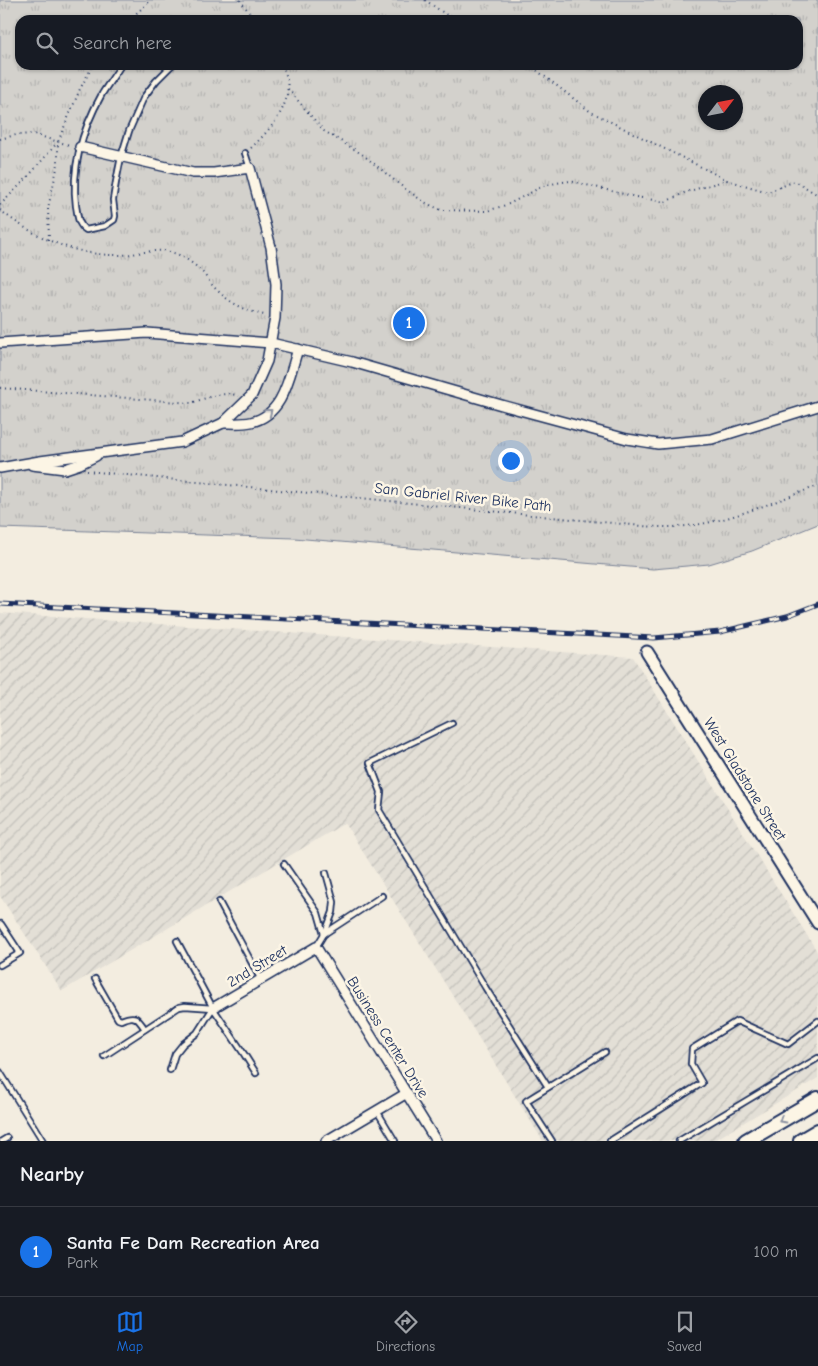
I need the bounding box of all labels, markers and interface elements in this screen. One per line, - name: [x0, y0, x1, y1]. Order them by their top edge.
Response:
- search box: [15, 15, 803, 70]
- icon: search: [33, 29, 61, 57]
- text: Search here: [73, 32, 172, 54]
- north arrow: [698, 85, 743, 130]
- pin: 1: [393, 304, 425, 342]
- one-way arrow: [263, 408, 272, 417]
- your location: [498, 448, 524, 474]
- street label: San Gabriel River Bike Path: [374, 479, 552, 515]
- street label: West Gladstone Street: [700, 714, 790, 844]
- street label: 2nd Street: [224, 941, 291, 991]
- street label: Business Center Drive: [343, 973, 433, 1101]
- one-way arrow: [779, 1113, 788, 1123]
- text: Nearby: [20, 1162, 84, 1186]
- text: Santa Fe Dam Recreation Area: [67, 1232, 320, 1254]
- text: 1: [33, 1243, 39, 1261]
- text: 100 m: [754, 1243, 798, 1261]
- text: Park: [67, 1254, 98, 1272]
- tab: Map: [116, 1308, 144, 1355]
- tab: Directions: [376, 1308, 435, 1355]
- tab: Saved: [667, 1308, 702, 1355]

